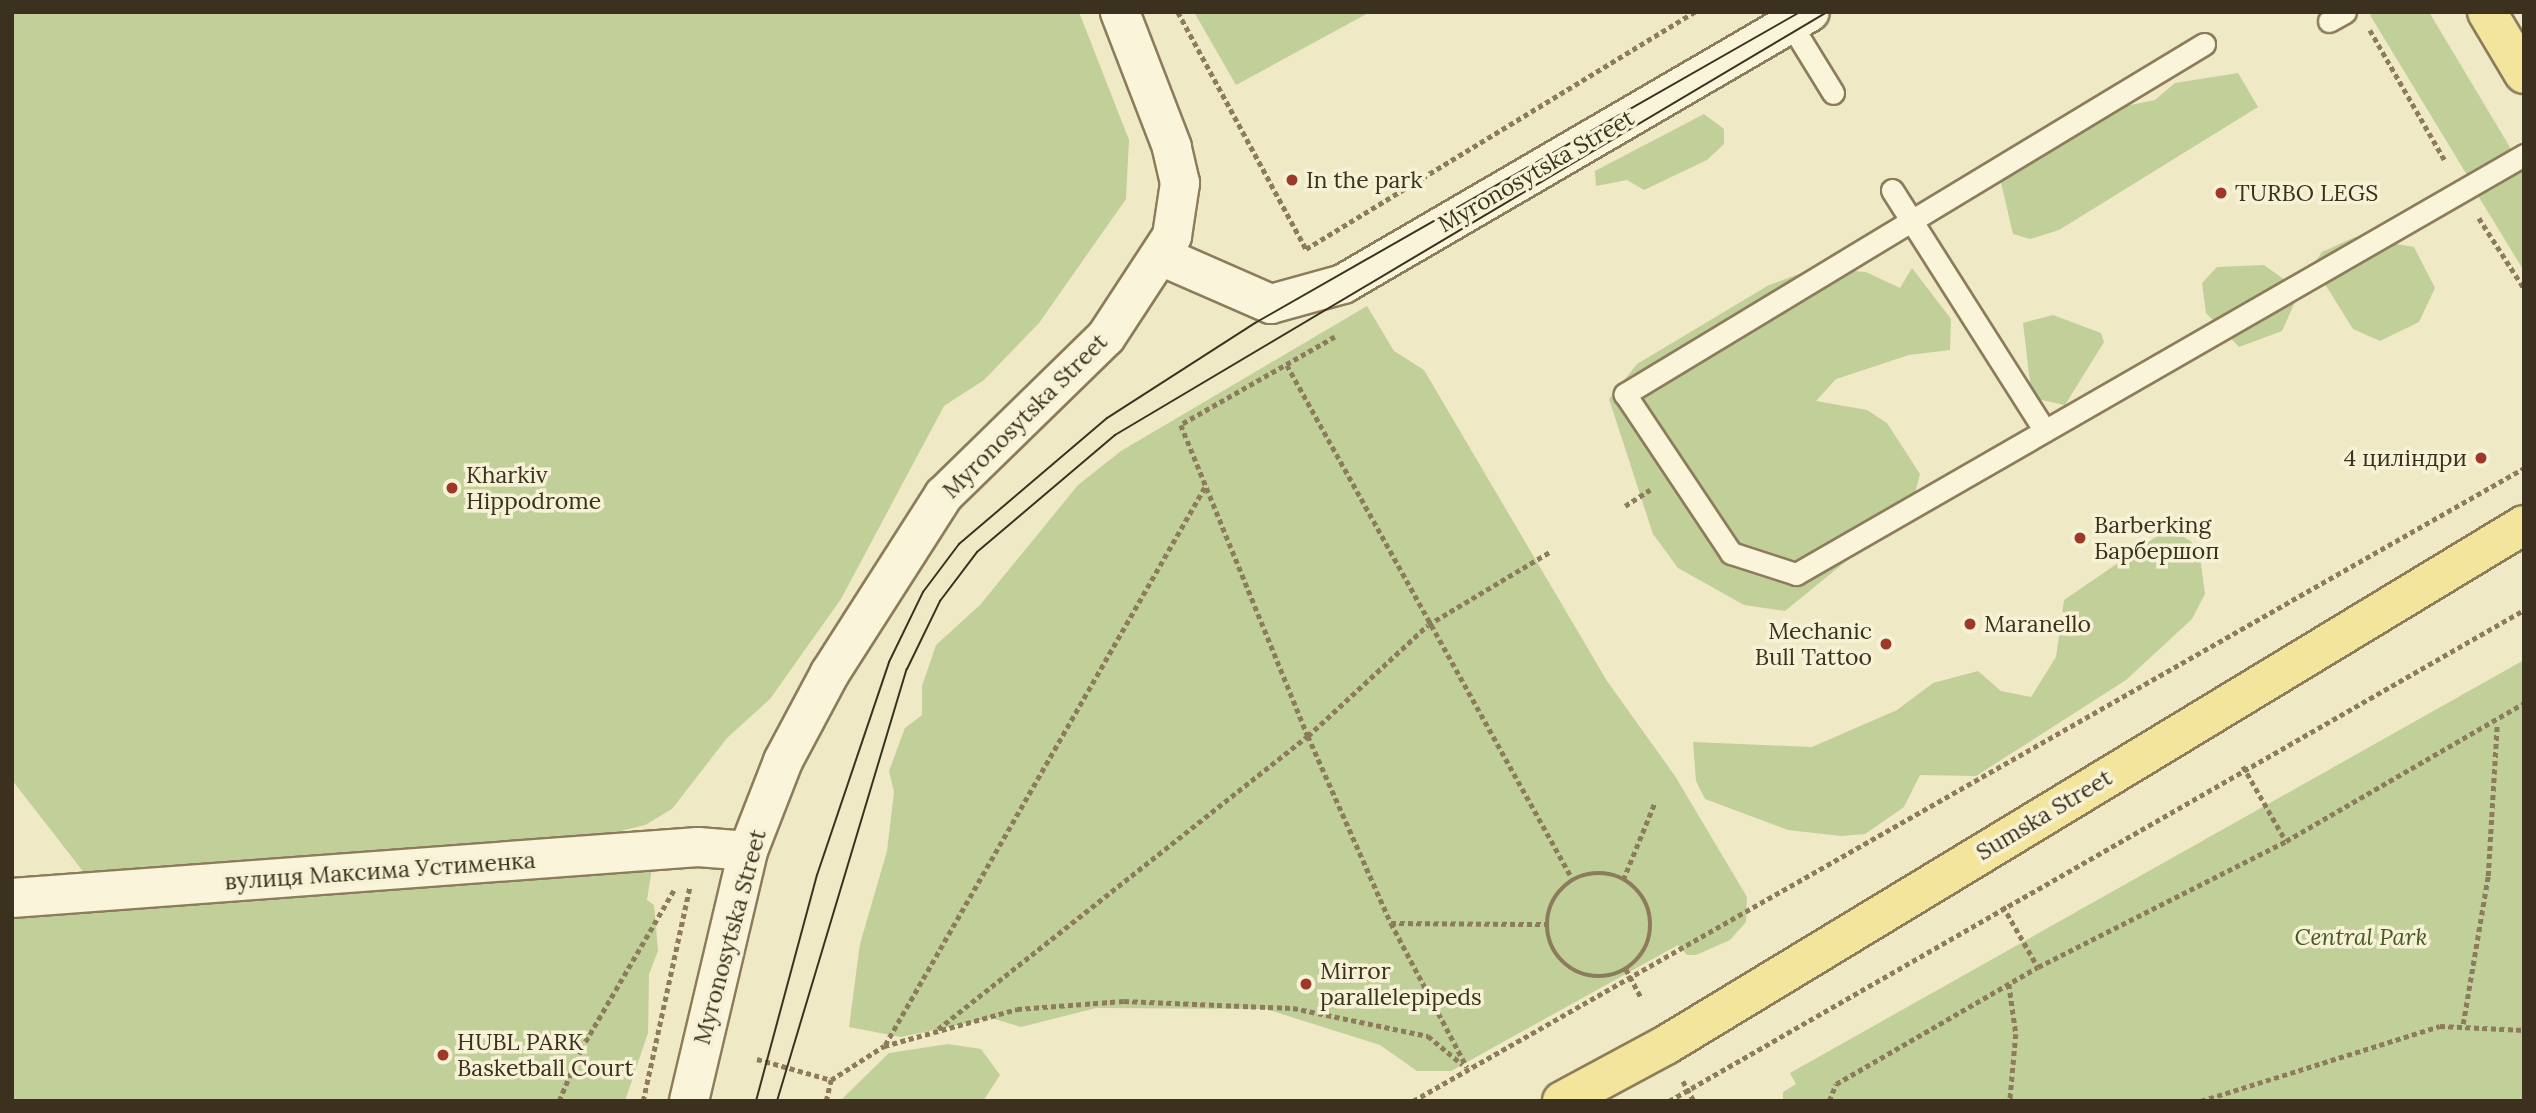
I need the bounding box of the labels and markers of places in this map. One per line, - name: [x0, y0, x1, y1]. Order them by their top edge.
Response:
- place label: In the park: [1306, 166, 1423, 194]
- marker: In the park: [1284, 172, 1300, 188]
- place label: TURBO LEGS: [2235, 179, 2378, 207]
- marker: TURBO LEGS: [2213, 185, 2229, 201]
- place label: 4 циліндри: [2344, 444, 2467, 472]
- marker: 4 циліндри: [2473, 450, 2489, 466]
- place label: Kharkiv Hippodrome: [466, 461, 601, 515]
- marker: Kharkiv Hippodrome: [444, 480, 460, 496]
- place label: Barberking Барбершоп: [2094, 511, 2219, 565]
- marker: Barberking Барбершоп: [2072, 530, 2088, 546]
- place label: Maranello: [1984, 610, 2091, 638]
- marker: Maranello: [1962, 616, 1978, 632]
- place label: Mechanic Bull Tattoo: [1755, 617, 1872, 671]
- marker: Mechanic Bull Tattoo: [1878, 636, 1894, 652]
- place label: Mirror parallelepipeds: [1320, 957, 1482, 1011]
- marker: Mirror parallelepipeds: [1298, 976, 1314, 992]
- place label: HUBL PARK Basketball Court: [457, 1028, 633, 1082]
- marker: HUBL PARK Basketball Court: [435, 1047, 451, 1063]

